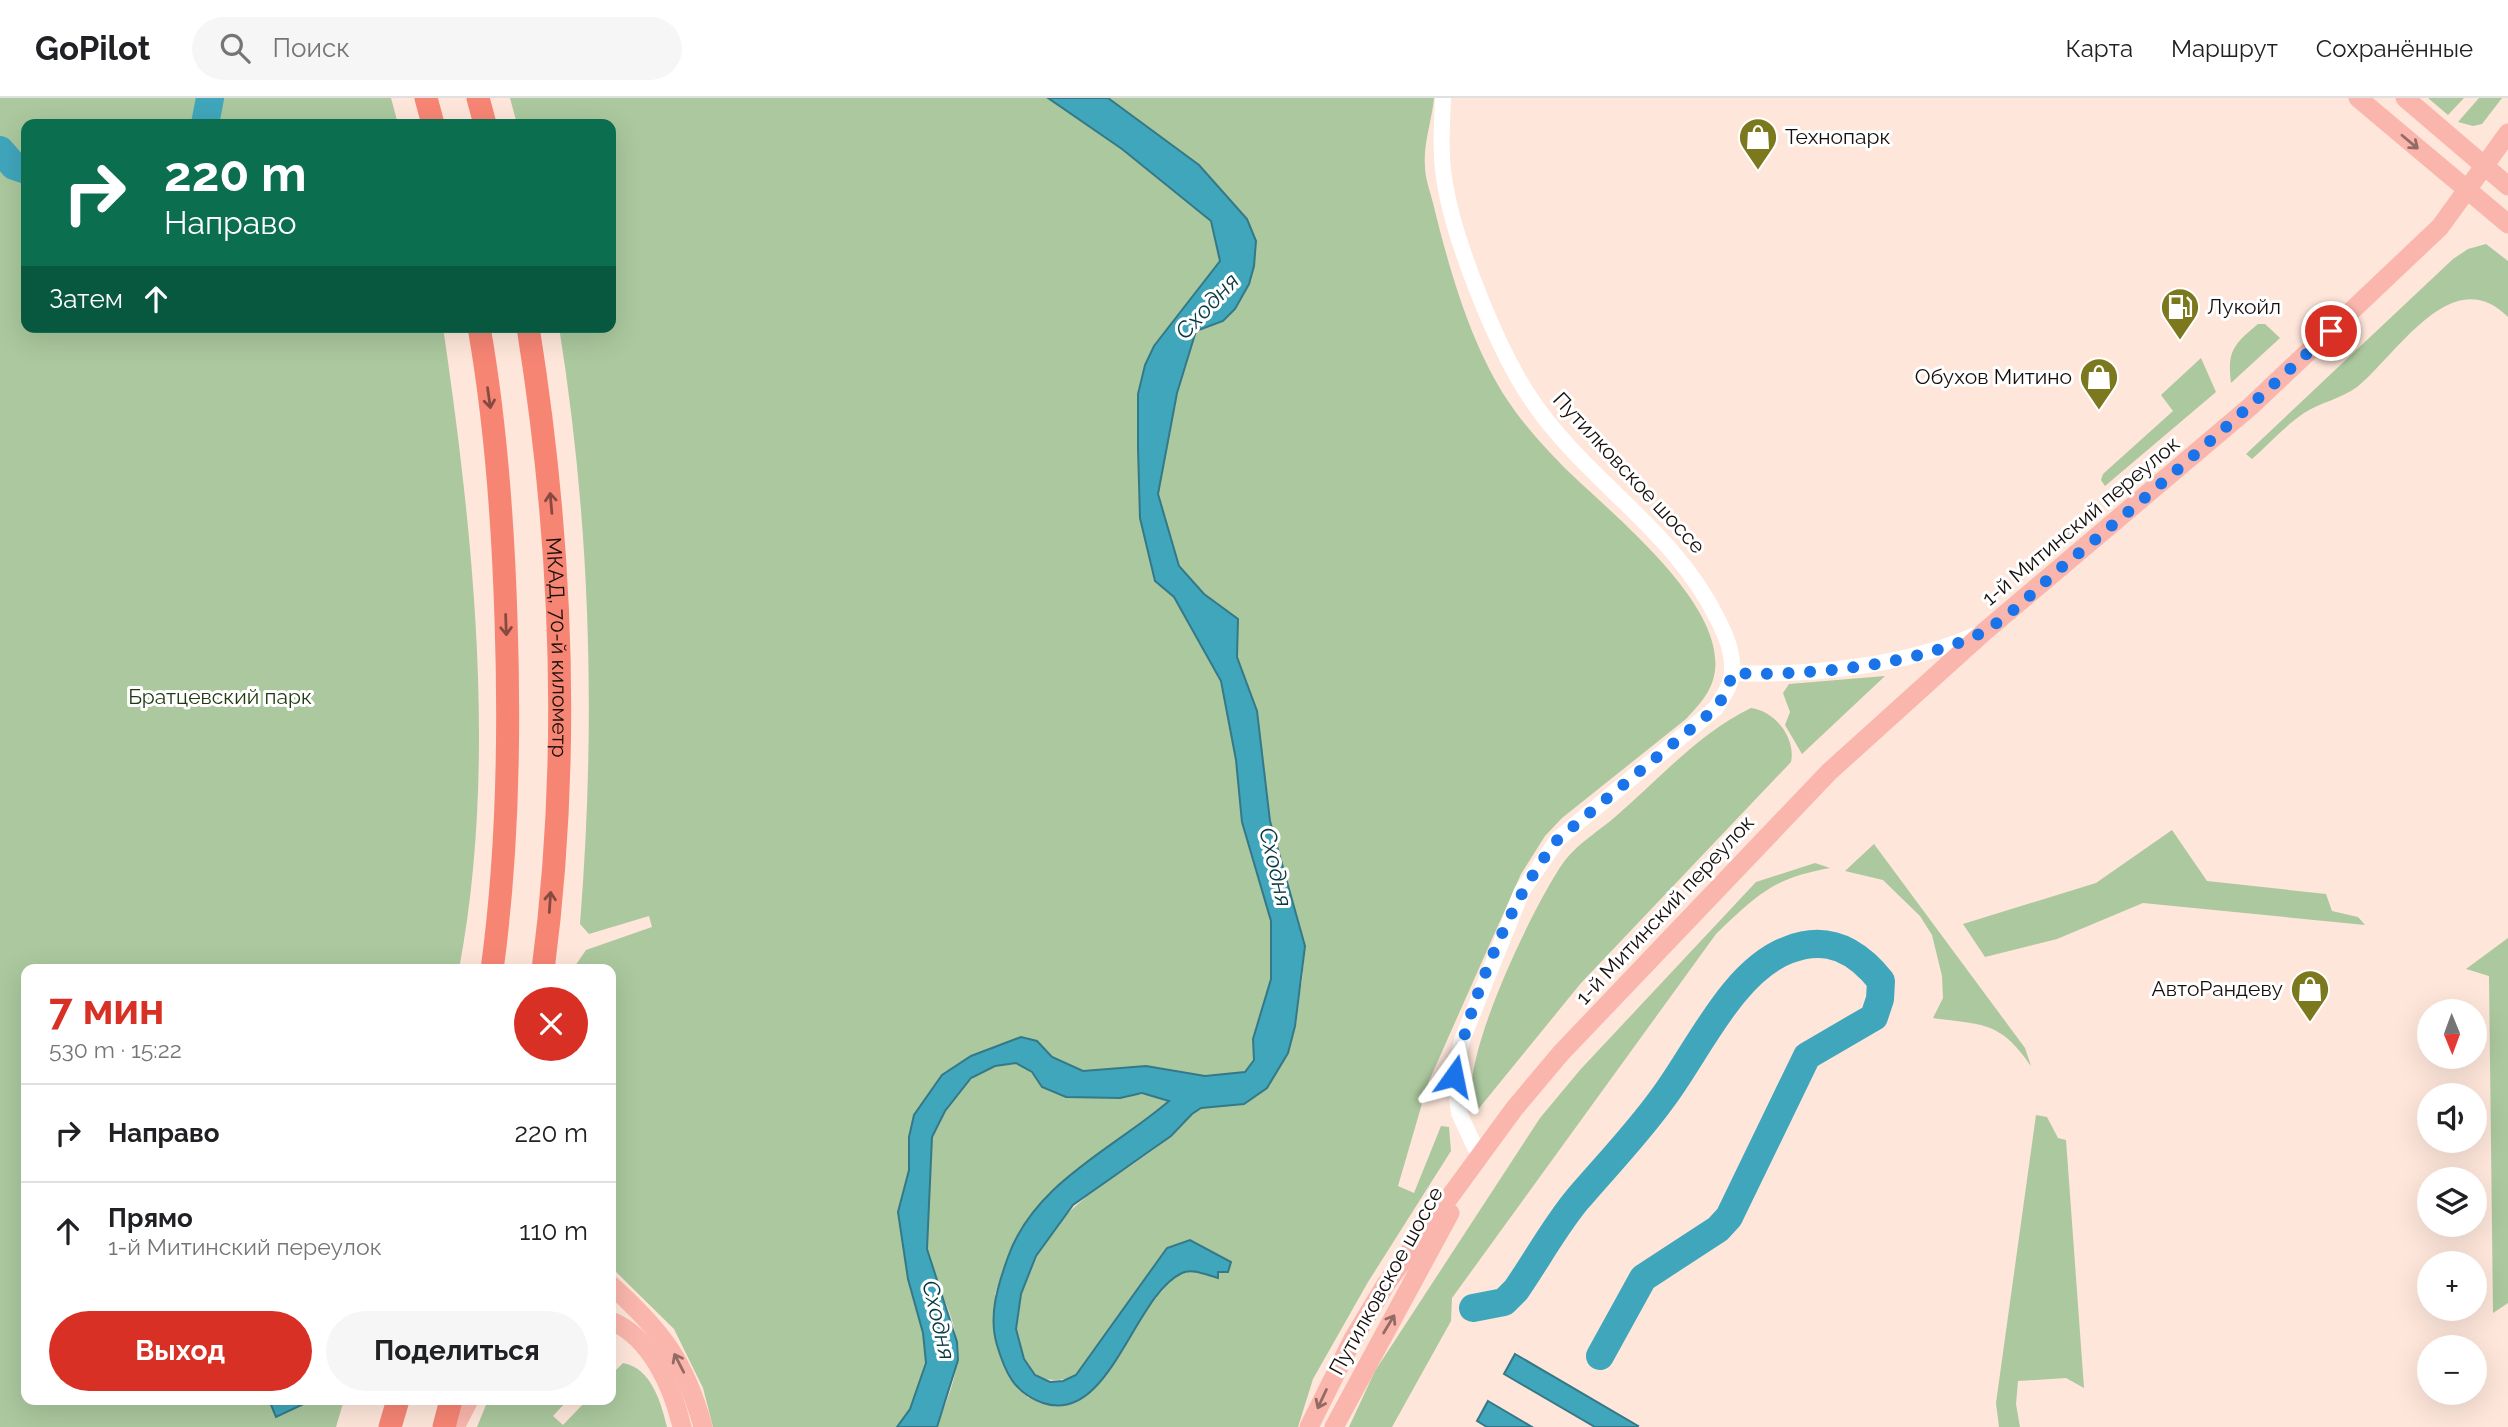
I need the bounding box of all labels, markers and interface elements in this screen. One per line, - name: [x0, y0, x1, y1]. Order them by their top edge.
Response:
- search box: [192, 17, 682, 80]
- text: GoPilot: [35, 29, 150, 68]
- icon: search: [216, 29, 254, 67]
- text: Поиск: [272, 33, 350, 63]
- text: Карта: [2065, 34, 2133, 63]
- text: Маршрут: [2171, 34, 2278, 63]
- text: Сохранённые: [2316, 34, 2473, 63]
- shop icon: Технопарк: [1737, 116, 1779, 171]
- place label: Технопарк: [1785, 124, 1890, 149]
- one-way arrow: [2401, 134, 2419, 150]
- text: 220 m: [164, 145, 307, 202]
- icon: right: [49, 147, 140, 238]
- text: Направо: [164, 204, 296, 241]
- water label: Сходня: [1169, 267, 1244, 344]
- icon: ahead: [137, 280, 175, 318]
- text: Затем: [49, 284, 123, 314]
- fuel station icon: Лукойл: [2159, 286, 2201, 341]
- place label: Лукойл: [2207, 294, 2281, 319]
- pin: [2301, 301, 2361, 361]
- icon: arrive: [2312, 312, 2350, 350]
- shop icon: Обухов Митино: [2078, 356, 2120, 411]
- place label: Обухов Митино: [1915, 364, 2072, 389]
- one-way arrow: [483, 386, 496, 409]
- street label: Путилковское шоссе: [1548, 387, 1711, 558]
- street label: 1-й Митинский переулок: [1977, 431, 2184, 610]
- one-way arrow: [544, 492, 557, 515]
- street label: МКАД, 70-й километр: [541, 536, 573, 758]
- one-way arrow: [500, 613, 513, 636]
- park label: Братцевский парк: [128, 684, 312, 709]
- street label: 1-й Митинский переулок: [1570, 810, 1759, 1010]
- water label: Сходня: [1254, 825, 1299, 909]
- one-way arrow: [544, 890, 557, 913]
- shop icon: АвтоРандеву: [2289, 968, 2331, 1023]
- place label: АвтоРандеву: [2152, 976, 2283, 1001]
- text: 7 мин: [49, 985, 164, 1034]
- button: close: [514, 987, 588, 1061]
- north arrow: [2417, 999, 2487, 1069]
- map controls: [2417, 999, 2487, 1405]
- text: 530 m · 15:22: [49, 1036, 182, 1063]
- position arrow: [1417, 1039, 1491, 1113]
- button: sound: [2417, 1083, 2487, 1153]
- icon: right: [49, 1114, 87, 1152]
- text: Направо: [108, 1118, 219, 1148]
- text: 220 m: [514, 1118, 588, 1148]
- button: layers: [2417, 1167, 2487, 1237]
- street label: Путилковское шоссе: [1323, 1182, 1448, 1379]
- text: Прямо: [108, 1203, 193, 1233]
- icon: ahead: [49, 1212, 87, 1250]
- text: 110 m: [519, 1216, 588, 1246]
- text: 1-й Митинский переулок: [108, 1233, 382, 1260]
- button: +: [2417, 1251, 2487, 1321]
- water label: Сходня: [917, 1278, 962, 1362]
- button: Выход: [49, 1311, 312, 1391]
- button: Поделиться: [326, 1311, 588, 1391]
- one-way arrow: [1382, 1314, 1396, 1334]
- button: −: [2417, 1335, 2487, 1405]
- one-way arrow: [672, 1354, 686, 1374]
- one-way arrow: [1315, 1388, 1329, 1409]

